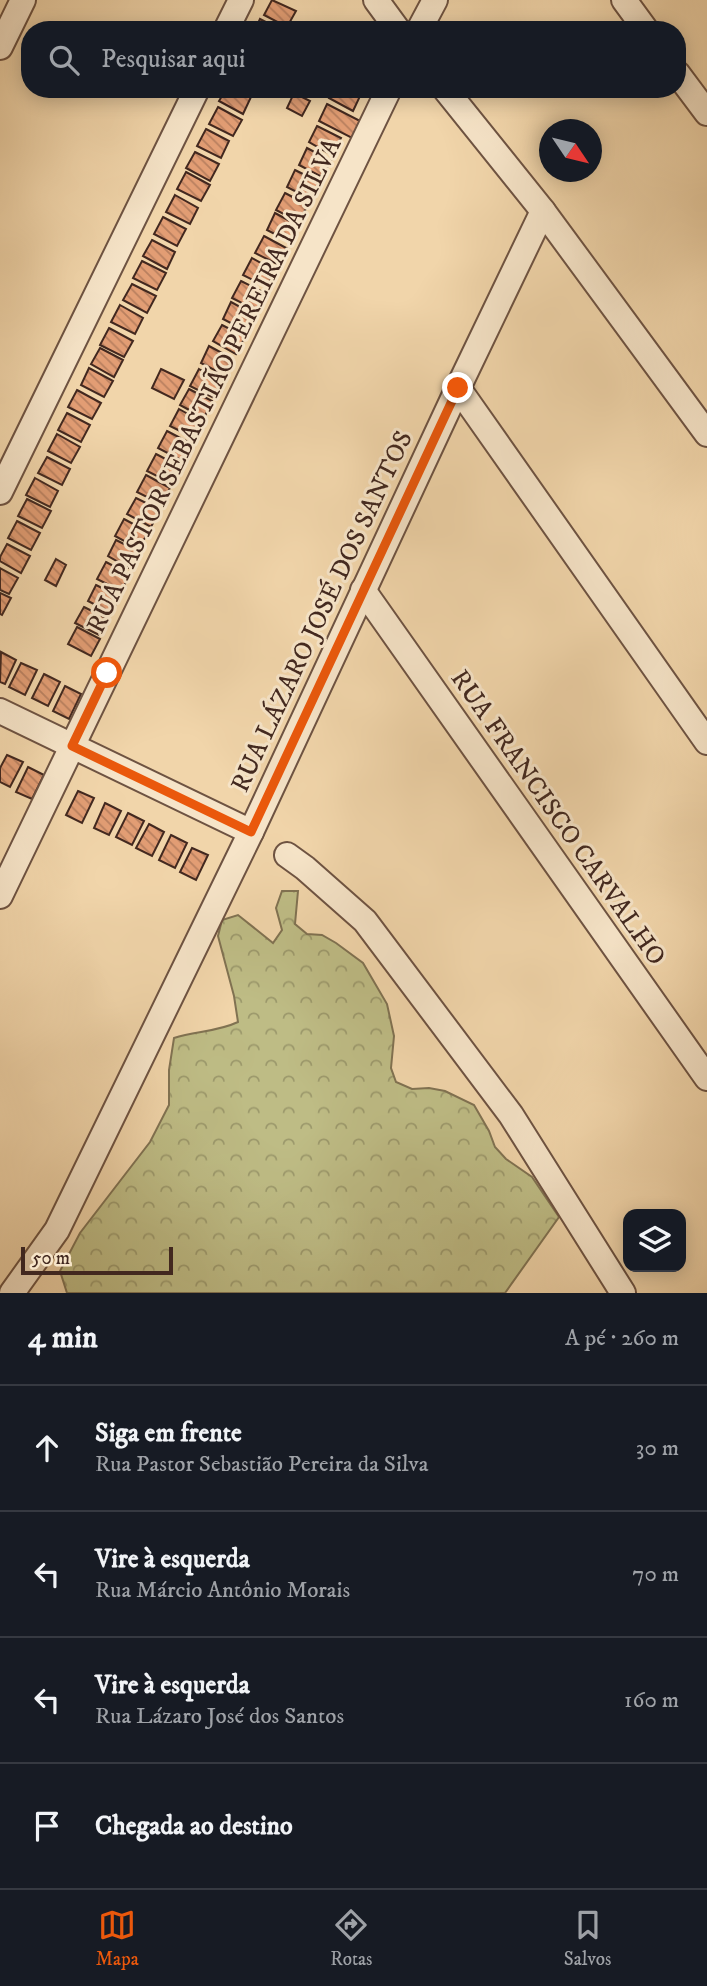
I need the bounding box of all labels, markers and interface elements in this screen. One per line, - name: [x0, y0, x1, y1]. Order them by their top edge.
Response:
- search box: [21, 21, 686, 98]
- icon: search: [45, 41, 83, 79]
- text: Pesquisar aqui: [101, 43, 245, 76]
- north arrow: [539, 119, 602, 182]
- street label: RUA PASTOR SEBASTIÃO PEREIRA DA SILVA: [79, 132, 349, 639]
- route end: [442, 372, 473, 403]
- street label: RUA LÁZARO JOSÉ DOS SANTOS: [223, 425, 421, 798]
- route start: [91, 657, 122, 688]
- street label: RUA FRANCISCO CARVALHO: [443, 664, 673, 972]
- map controls: [623, 1209, 686, 1272]
- button: layers: [623, 1209, 686, 1272]
- scale bar: [21, 1244, 173, 1276]
- text: 50 m: [32, 1247, 70, 1270]
- text: 4 min: [28, 1320, 98, 1357]
- text: A pé · 260 m: [565, 1324, 679, 1353]
- text: Siga em frente: [95, 1417, 242, 1450]
- icon: ahead: [28, 1429, 66, 1467]
- text: 30 m: [636, 1434, 679, 1463]
- text: Rua Pastor Sebastião Pereira da Silva: [95, 1450, 429, 1479]
- text: Vire à esquerda: [95, 1543, 250, 1576]
- icon: left: [28, 1555, 66, 1593]
- text: 70 m: [632, 1560, 679, 1589]
- text: Rua Márcio Antônio Morais: [95, 1576, 350, 1605]
- text: Vire à esquerda: [95, 1669, 250, 1702]
- icon: left: [28, 1681, 66, 1719]
- text: 160 m: [624, 1686, 679, 1715]
- text: Rua Lázaro José dos Santos: [95, 1702, 344, 1731]
- icon: arrive: [28, 1807, 66, 1845]
- text: Chegada ao destino: [95, 1810, 293, 1843]
- tab: Mapa: [96, 1906, 139, 1971]
- tab: Rotas: [330, 1906, 372, 1971]
- tab: Salvos: [564, 1906, 611, 1971]

